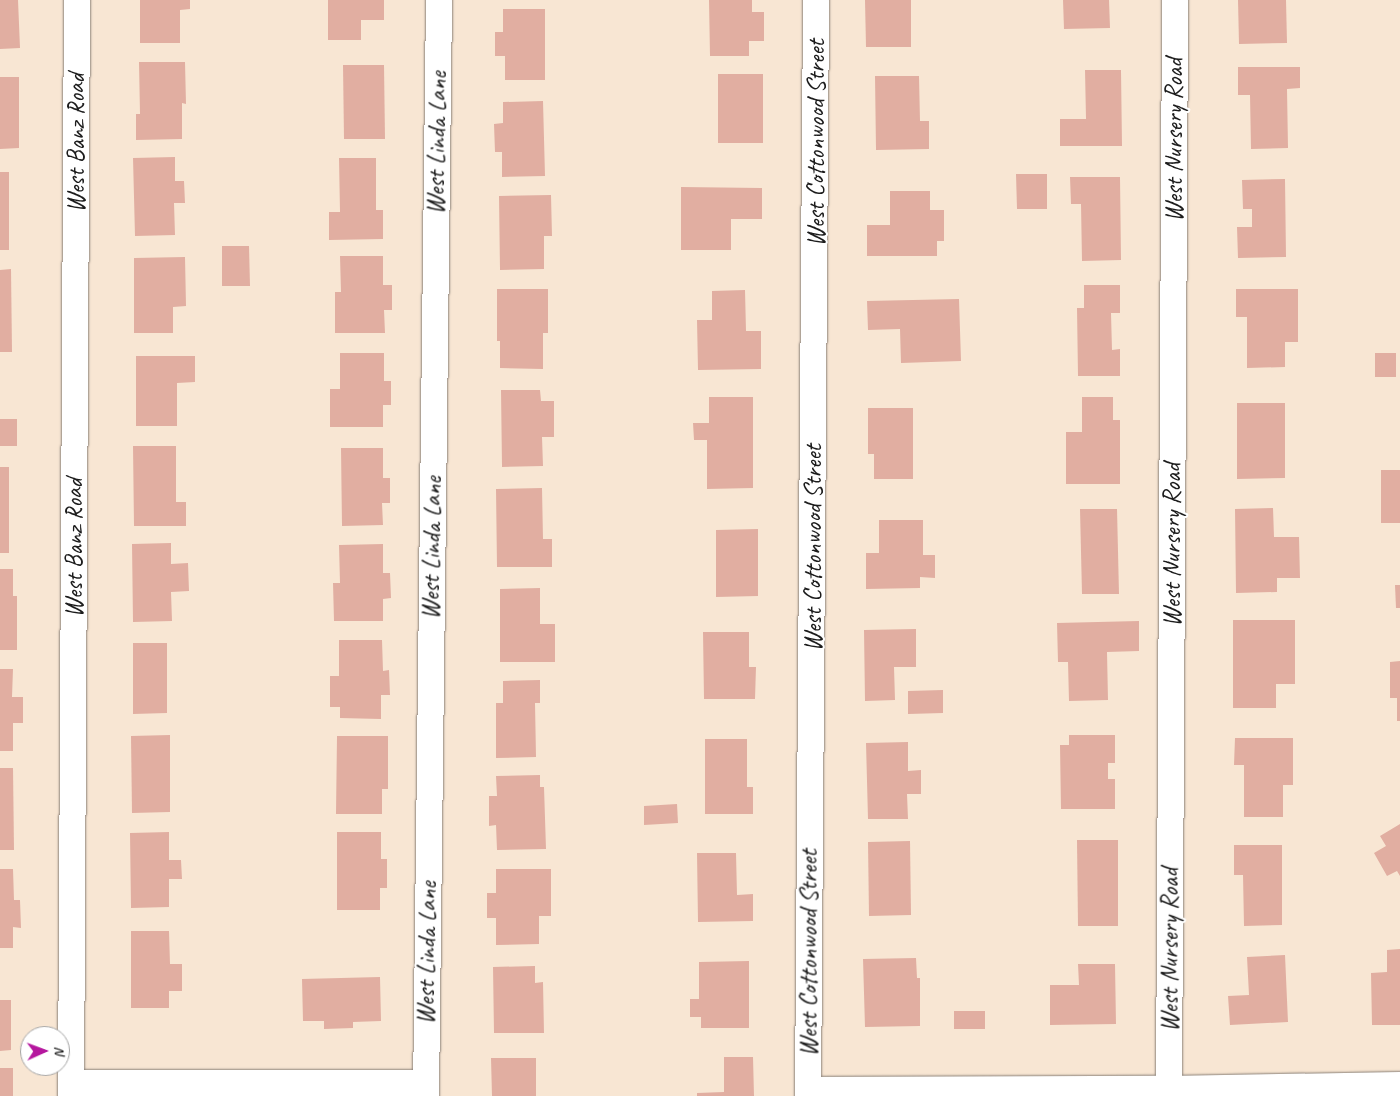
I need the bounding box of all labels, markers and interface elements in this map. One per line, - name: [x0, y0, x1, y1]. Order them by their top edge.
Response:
- street label: West Cottonwood Street: [801, 39, 831, 247]
- street label: West Nursery Road: [1159, 58, 1189, 222]
- street label: West Linda Lane: [421, 71, 453, 215]
- street label: West Banz Road: [61, 73, 91, 213]
- street label: West Cottonwood Street: [798, 444, 828, 652]
- street label: West Nursery Road: [1157, 463, 1187, 627]
- street label: West Linda Lane: [416, 476, 448, 620]
- street label: West Banz Road: [59, 478, 89, 618]
- street label: West Cottonwood Street: [794, 849, 824, 1057]
- street label: West Nursery Road: [1155, 868, 1185, 1032]
- street label: West Linda Lane: [411, 881, 443, 1025]
- north arrow: [20, 1026, 70, 1076]
- text: N: [51, 1046, 68, 1055]

